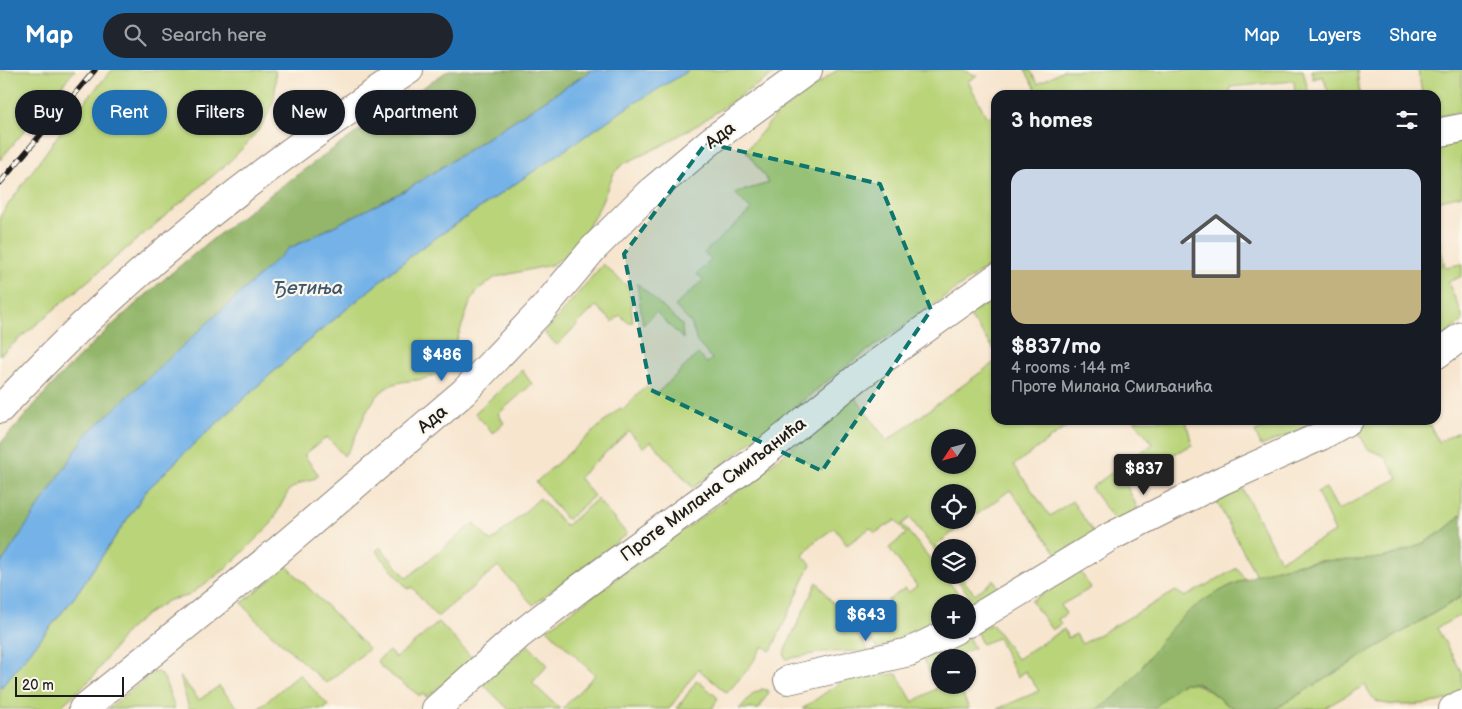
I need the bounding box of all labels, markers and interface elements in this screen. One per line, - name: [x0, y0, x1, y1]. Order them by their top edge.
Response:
- search box: [103, 13, 453, 58]
- text: Map: [25, 21, 73, 50]
- icon: search: [121, 21, 149, 49]
- text: Search here: [161, 24, 267, 47]
- text: Map: [1244, 25, 1280, 46]
- text: Layers: [1308, 25, 1361, 46]
- text: Share: [1389, 25, 1437, 46]
- chip: Buy: [15, 90, 82, 135]
- chip: Rent: [92, 90, 167, 135]
- chip: Filters: [177, 90, 263, 135]
- chip: New: [273, 90, 345, 135]
- chip: Apartment: [355, 90, 476, 135]
- icon: filters: [1393, 106, 1421, 134]
- text: 3 homes: [1011, 108, 1093, 133]
- street label: Ада: [700, 117, 740, 154]
- icon: home: [1171, 201, 1261, 291]
- water label: Ђетиња: [273, 277, 343, 300]
- text: $837/mo: [1011, 334, 1101, 359]
- pin: $486: [412, 340, 472, 382]
- text: $486: [422, 346, 462, 365]
- text: 4 rooms · 144 m²: [1011, 359, 1130, 378]
- text: Проте Милана Смиљанића: [1011, 378, 1213, 397]
- street label: Ада: [412, 401, 452, 439]
- street label: Проте Милана Смиљанића: [616, 413, 811, 566]
- north arrow: [931, 429, 976, 474]
- map controls: [931, 429, 976, 694]
- pin: $837: [1114, 454, 1174, 496]
- text: $837: [1125, 460, 1163, 479]
- button: locate: [931, 484, 976, 529]
- button: layers: [931, 539, 976, 584]
- button: +: [931, 594, 976, 639]
- pin: $643: [836, 600, 896, 642]
- text: $643: [846, 606, 886, 625]
- button: −: [931, 649, 976, 694]
- scale bar: [15, 674, 124, 697]
- text: 20 m: [22, 677, 54, 694]

